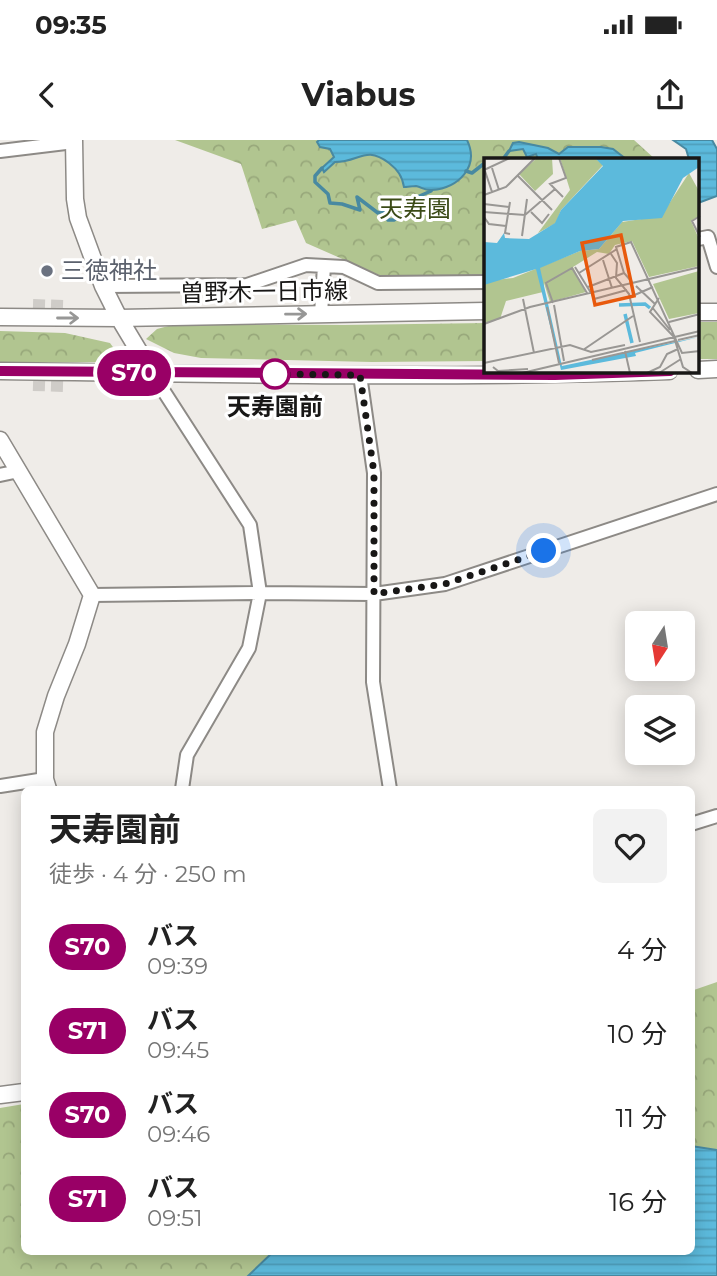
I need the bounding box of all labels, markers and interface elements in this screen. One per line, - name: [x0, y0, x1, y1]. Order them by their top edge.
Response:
- text: 09:35: [35, 9, 107, 41]
- text: Viabus: [301, 75, 416, 114]
- icon: back: [28, 76, 66, 114]
- icon: share: [651, 76, 689, 114]
- inset map: [484, 158, 700, 373]
- park label: 天寿園: [379, 194, 451, 223]
- place label: 三徳神社: [61, 256, 157, 285]
- marker: 三徳神社: [39, 263, 55, 279]
- street label: 曽野木一日市線: [180, 276, 348, 307]
- one-way arrow: [284, 307, 307, 321]
- one-way arrow: [56, 311, 79, 325]
- line badge: S70: [94, 350, 174, 396]
- text: S70: [111, 358, 157, 387]
- marker: 天寿園前: [260, 359, 290, 389]
- place label: 天寿園前: [227, 392, 323, 421]
- your location: [526, 533, 561, 568]
- north arrow: [625, 611, 695, 681]
- map controls: [625, 611, 695, 765]
- button: layers: [625, 695, 695, 765]
- text: 天寿園前: [49, 809, 181, 849]
- button: heart: [593, 809, 667, 883]
- text: 徒歩 · 4 分 · 250 m: [49, 860, 247, 888]
- text: バス: [147, 920, 199, 952]
- text: S70: [65, 932, 110, 961]
- text: 4 分: [617, 934, 667, 966]
- text: 09:39: [147, 952, 208, 980]
- text: バス: [147, 1004, 199, 1036]
- text: S71: [68, 1016, 107, 1045]
- text: 10 分: [608, 1018, 667, 1050]
- text: 09:45: [147, 1036, 209, 1064]
- text: バス: [147, 1088, 199, 1120]
- text: S70: [65, 1100, 110, 1129]
- text: 11 分: [615, 1102, 667, 1134]
- text: 09:46: [147, 1120, 210, 1148]
- text: バス: [147, 1172, 199, 1204]
- text: S71: [68, 1184, 107, 1213]
- text: 16 分: [609, 1186, 667, 1218]
- text: 09:51: [147, 1204, 202, 1232]

